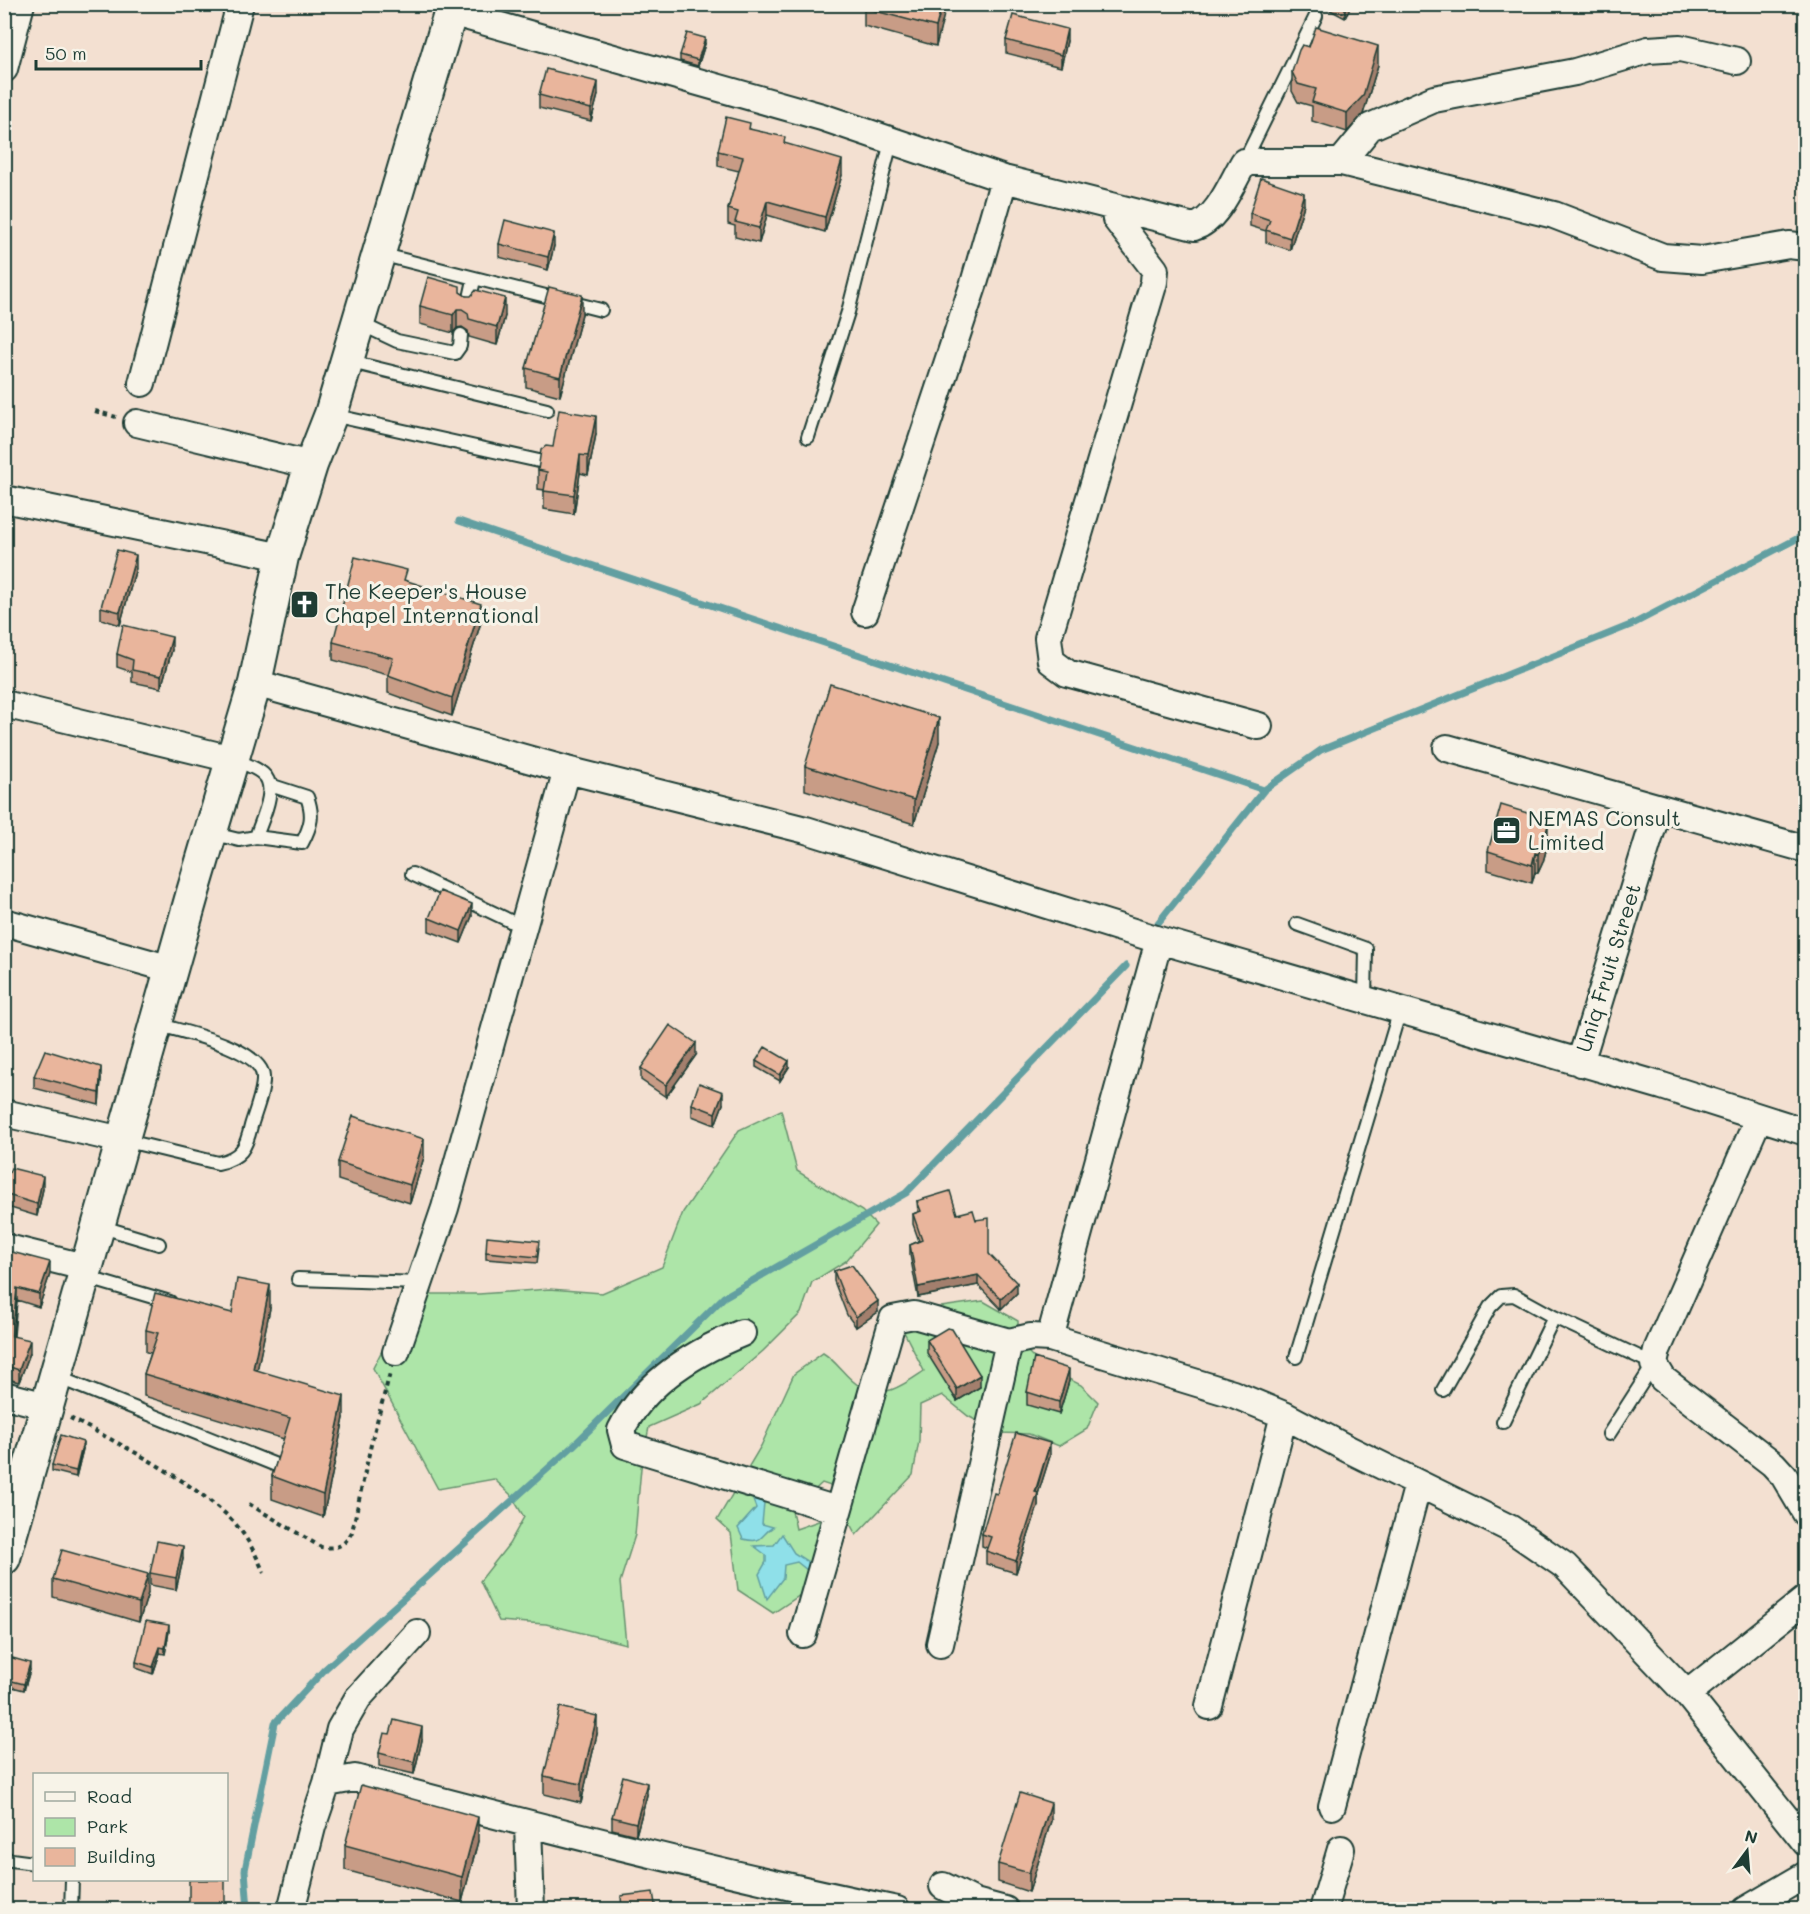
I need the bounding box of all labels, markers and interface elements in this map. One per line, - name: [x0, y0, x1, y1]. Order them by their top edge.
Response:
- scale bar: [36, 33, 201, 71]
- text: 50 m: [45, 41, 87, 65]
- place label: The Keeper's House Chapel International: [325, 577, 539, 628]
- church icon: The Keeper's House Chapel International: [288, 588, 320, 620]
- place label: NEMAS Consult Limited: [1528, 804, 1681, 855]
- office icon: NEMAS Consult Limited: [1491, 815, 1523, 847]
- street label: Uniq Fruit Street: [1569, 880, 1646, 1055]
- legend: [33, 1773, 228, 1881]
- text: Road: [87, 1784, 132, 1808]
- text: Park: [87, 1814, 128, 1838]
- north arrow: [1717, 1821, 1777, 1881]
- text: N: [1743, 1824, 1760, 1848]
- text: Building: [87, 1844, 155, 1868]

